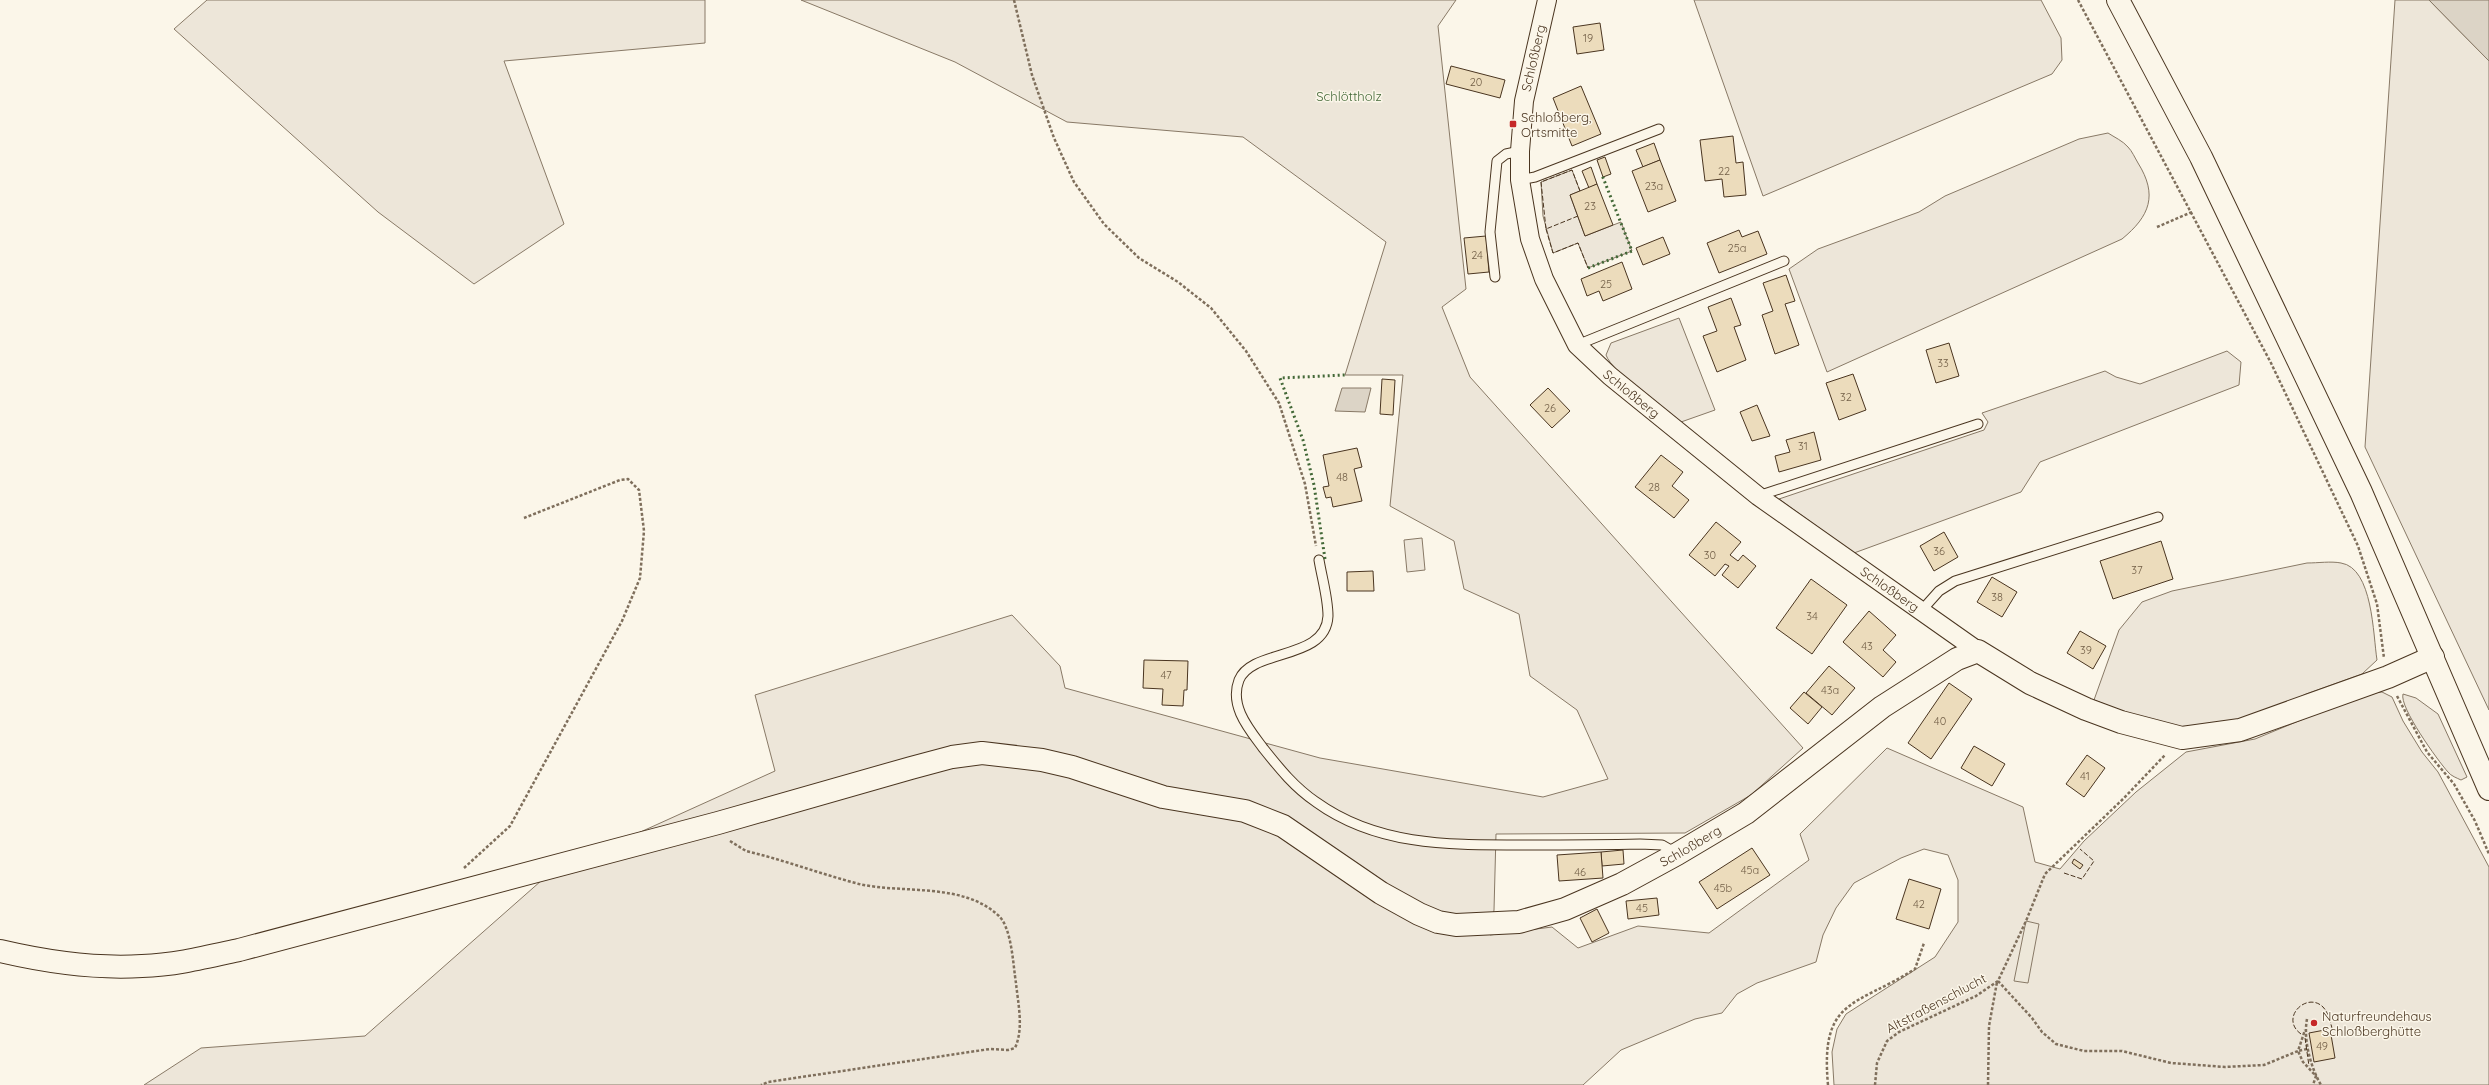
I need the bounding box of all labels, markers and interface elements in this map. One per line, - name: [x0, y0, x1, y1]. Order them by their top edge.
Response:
- street label: Schloßberg: [1518, 23, 1548, 93]
- house number: 19: [1583, 31, 1593, 45]
- house number: 20: [1470, 75, 1482, 89]
- park label: Schlöttholz: [1316, 88, 1382, 104]
- place label: Schloßberg, Ortsmitte: [1521, 109, 1592, 140]
- marker: Schloßberg, Ortsmitte: [1508, 119, 1518, 129]
- house number: 22: [1718, 164, 1730, 178]
- house number: 23a: [1645, 179, 1663, 193]
- house number: 23: [1584, 199, 1596, 213]
- house number: 25a: [1728, 241, 1746, 255]
- house number: 24: [1471, 248, 1483, 262]
- house number: 25: [1600, 277, 1612, 291]
- house number: 33: [1937, 356, 1949, 370]
- street label: Schloßberg: [1600, 366, 1663, 421]
- house number: 32: [1840, 390, 1852, 404]
- house number: 26: [1544, 401, 1556, 415]
- house number: 31: [1798, 439, 1808, 453]
- house number: 48: [1336, 470, 1348, 484]
- house number: 28: [1648, 480, 1660, 494]
- house number: 36: [1933, 544, 1945, 558]
- house number: 30: [1704, 548, 1716, 562]
- street label: Schloßberg: [1857, 563, 1922, 615]
- house number: 37: [2131, 563, 2143, 577]
- house number: 38: [1991, 590, 2003, 604]
- house number: 34: [1806, 609, 1818, 623]
- house number: 43: [1861, 639, 1873, 653]
- house number: 39: [2080, 643, 2092, 657]
- house number: 47: [1160, 668, 1172, 682]
- house number: 43a: [1821, 683, 1839, 697]
- house number: 40: [1934, 714, 1946, 728]
- house number: 41: [2080, 769, 2090, 783]
- street label: Schloßberg: [1657, 822, 1724, 870]
- house number: 45a: [1741, 863, 1759, 877]
- house number: 46: [1574, 865, 1586, 879]
- house number: 45b: [1714, 881, 1733, 895]
- house number: 42: [1913, 897, 1925, 911]
- house number: 45: [1636, 901, 1648, 915]
- street label: Altstraßenschlucht: [1883, 970, 1989, 1036]
- place label: Naturfreundehaus Schloßberghütte: [2322, 1008, 2432, 1039]
- marker: Naturfreundehaus Schloßberghütte: [2309, 1018, 2319, 1028]
- house number: 49: [2316, 1039, 2328, 1053]

